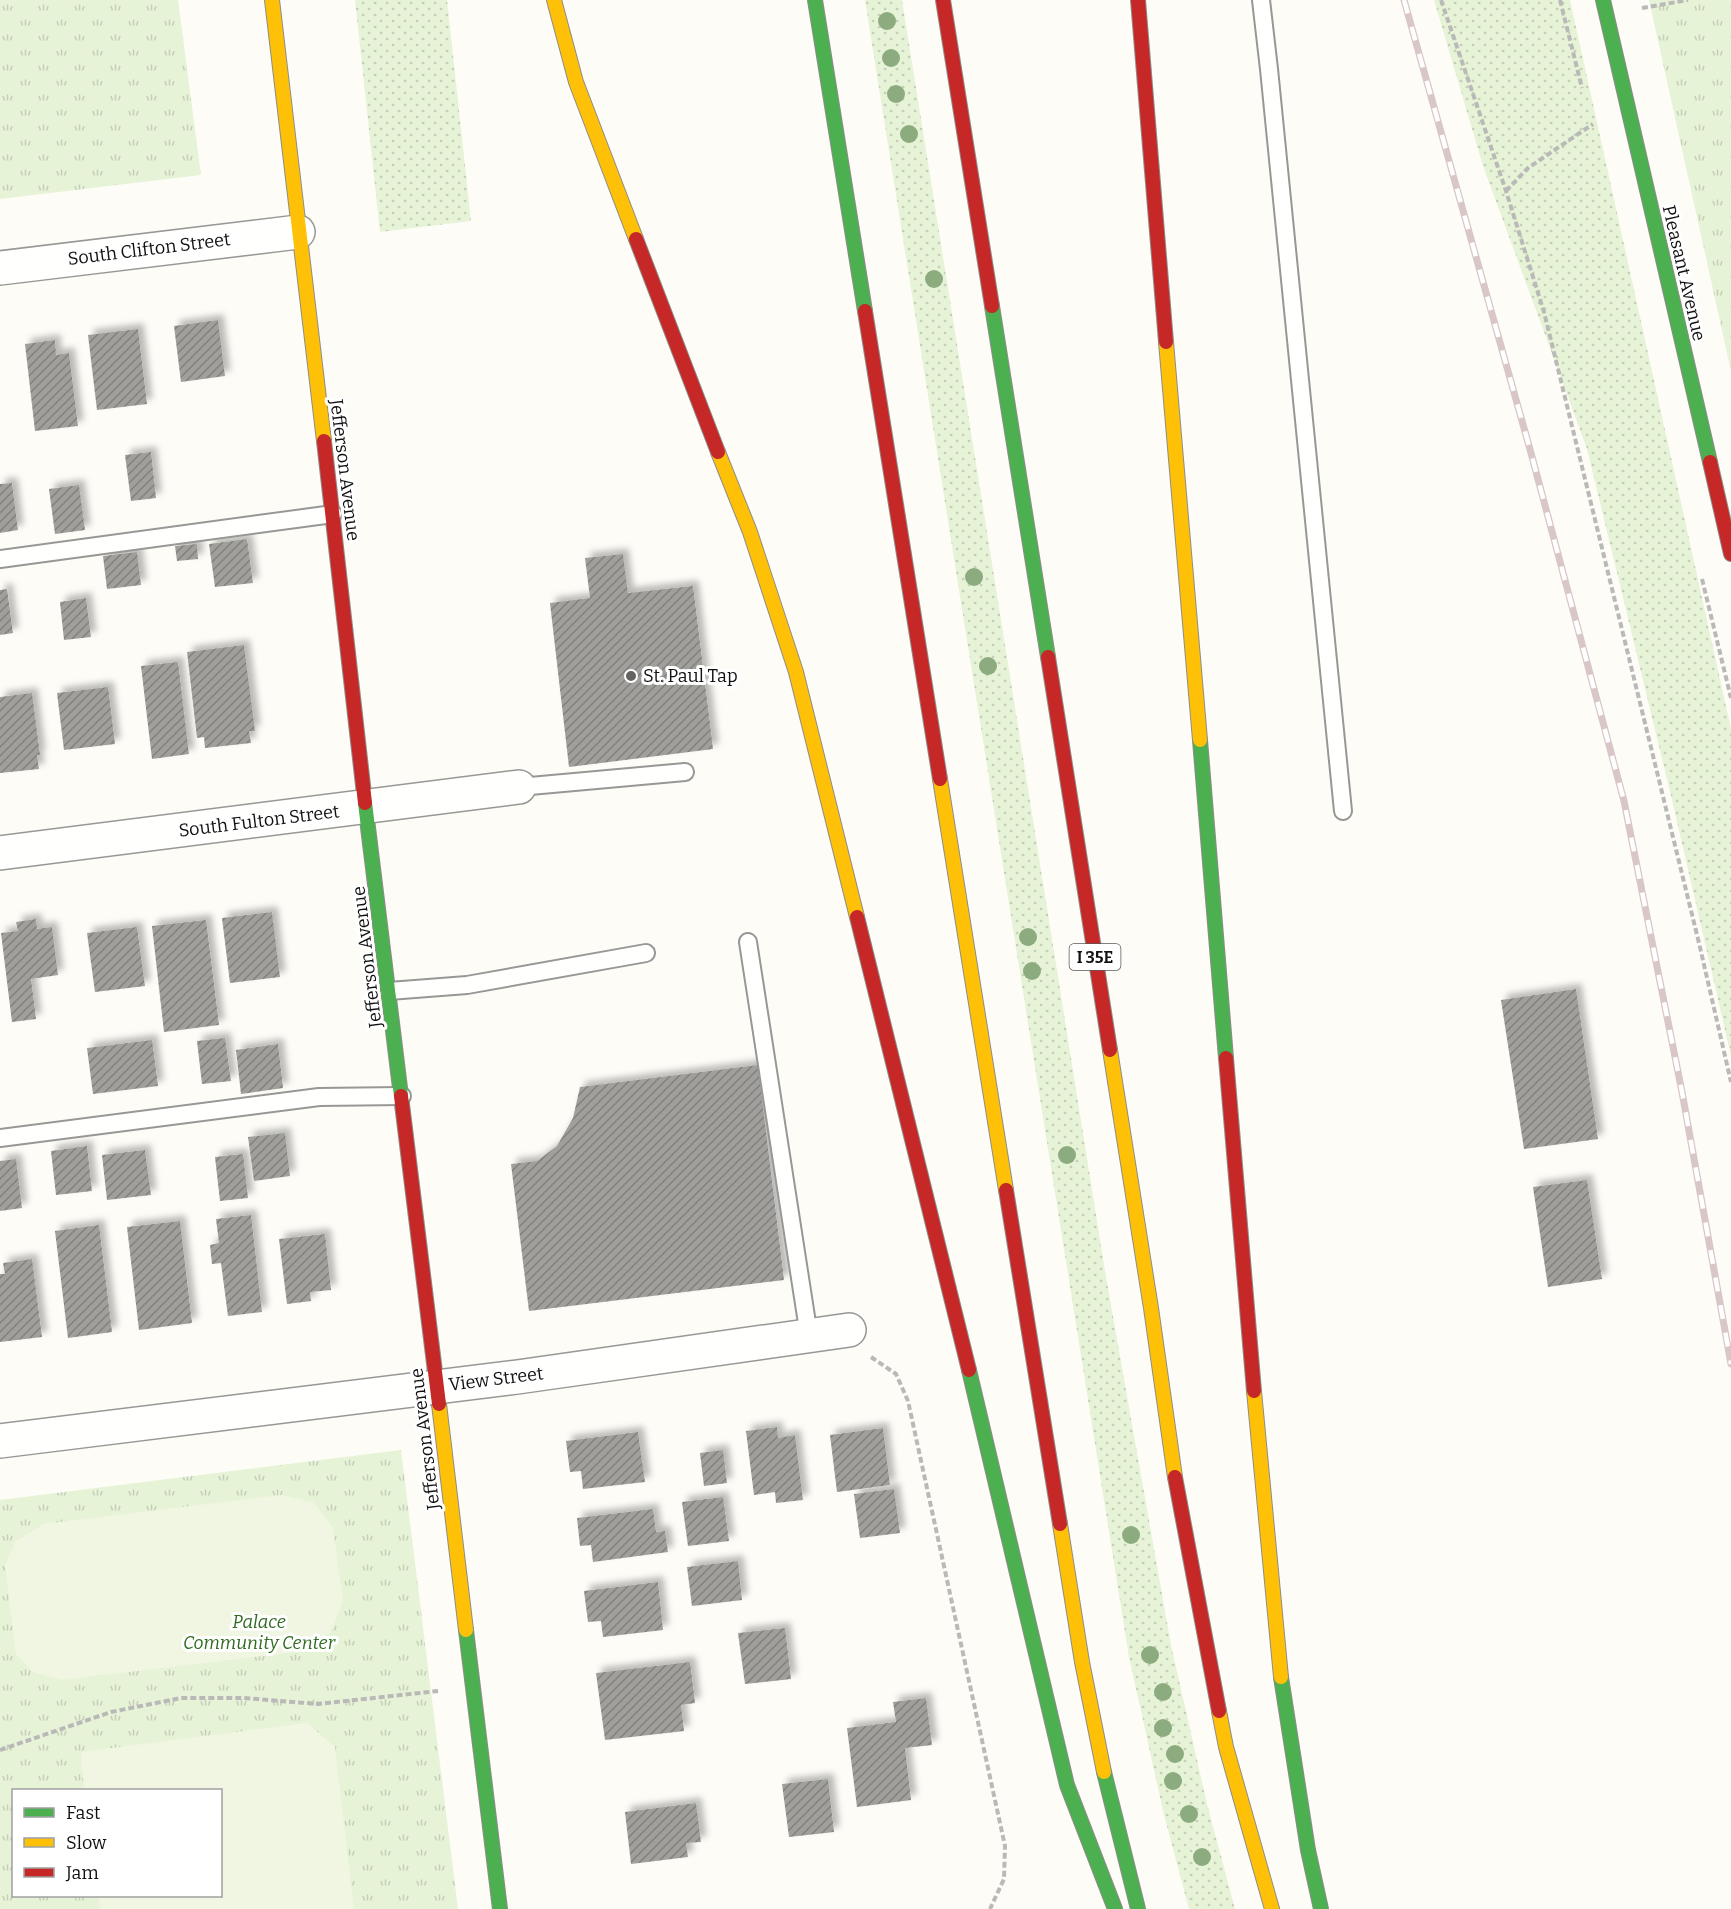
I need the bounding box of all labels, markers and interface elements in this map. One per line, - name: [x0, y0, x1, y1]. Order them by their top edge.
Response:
- street label: Pleasant Avenue: [1658, 203, 1710, 343]
- street label: South Clifton Street: [66, 228, 232, 270]
- street label: Jefferson Avenue: [325, 397, 365, 542]
- place label: St. Paul Tap: [643, 665, 738, 687]
- marker: St. Paul Tap: [624, 669, 638, 683]
- street label: South Fulton Street: [177, 800, 341, 842]
- street label: Jefferson Avenue: [347, 885, 387, 1030]
- road number: I 35E: [1070, 944, 1120, 970]
- street label: View Street: [447, 1362, 545, 1396]
- street label: Jefferson Avenue: [405, 1367, 445, 1512]
- park label: Palace Community Center: [183, 1611, 336, 1654]
- legend: [12, 1789, 222, 1897]
- text: Fast: [66, 1802, 101, 1824]
- text: Slow: [66, 1832, 107, 1854]
- text: Jam: [65, 1862, 99, 1884]

